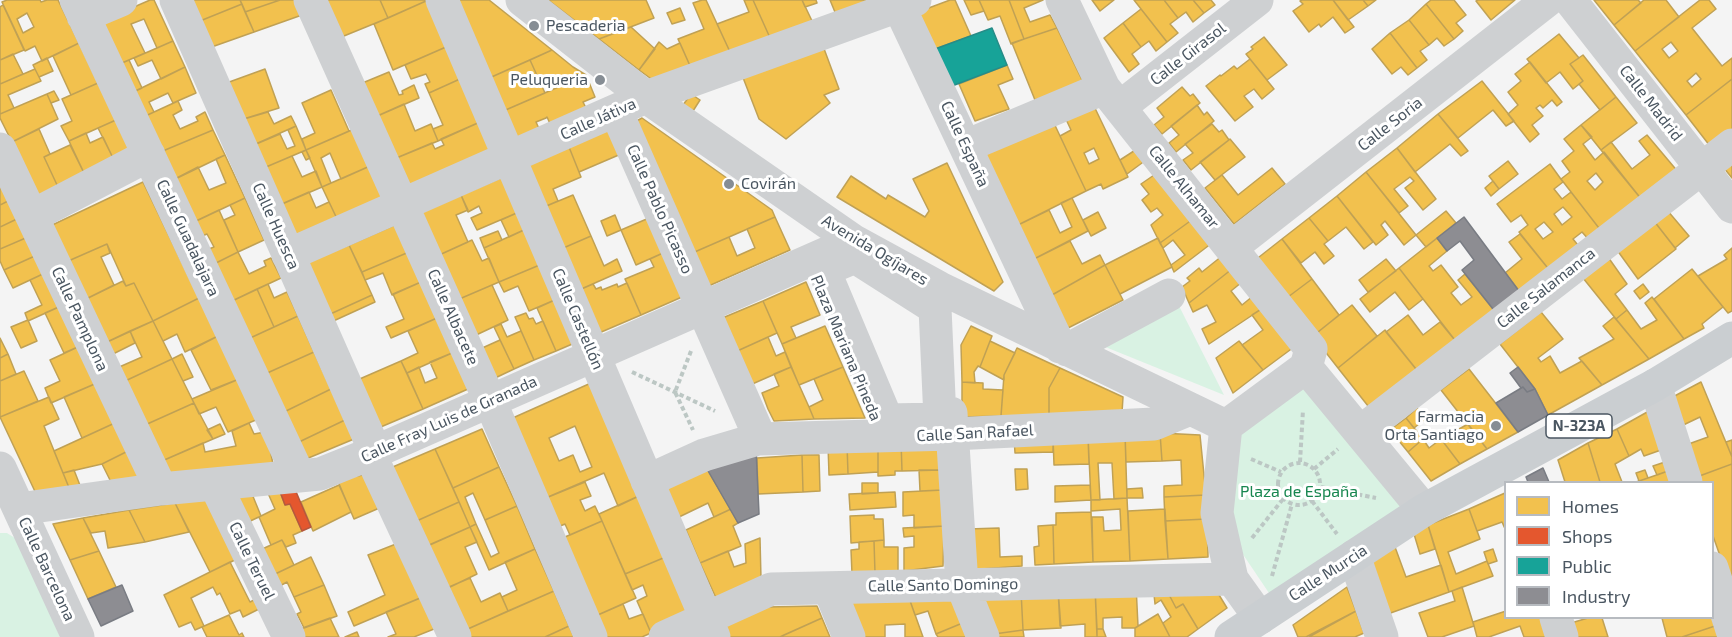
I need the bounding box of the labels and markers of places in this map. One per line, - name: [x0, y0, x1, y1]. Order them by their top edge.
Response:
- place label: Pescaderia: [546, 16, 626, 36]
- marker: Pescaderia: [527, 19, 541, 33]
- place label: Peluqueria: [510, 70, 588, 90]
- marker: Peluqueria: [593, 73, 607, 87]
- place label: Covirán: [741, 174, 796, 194]
- marker: Covirán: [722, 177, 736, 191]
- place label: Farmacia Orta Santiago: [1385, 407, 1484, 445]
- marker: Farmacia Orta Santiago: [1489, 419, 1503, 433]

